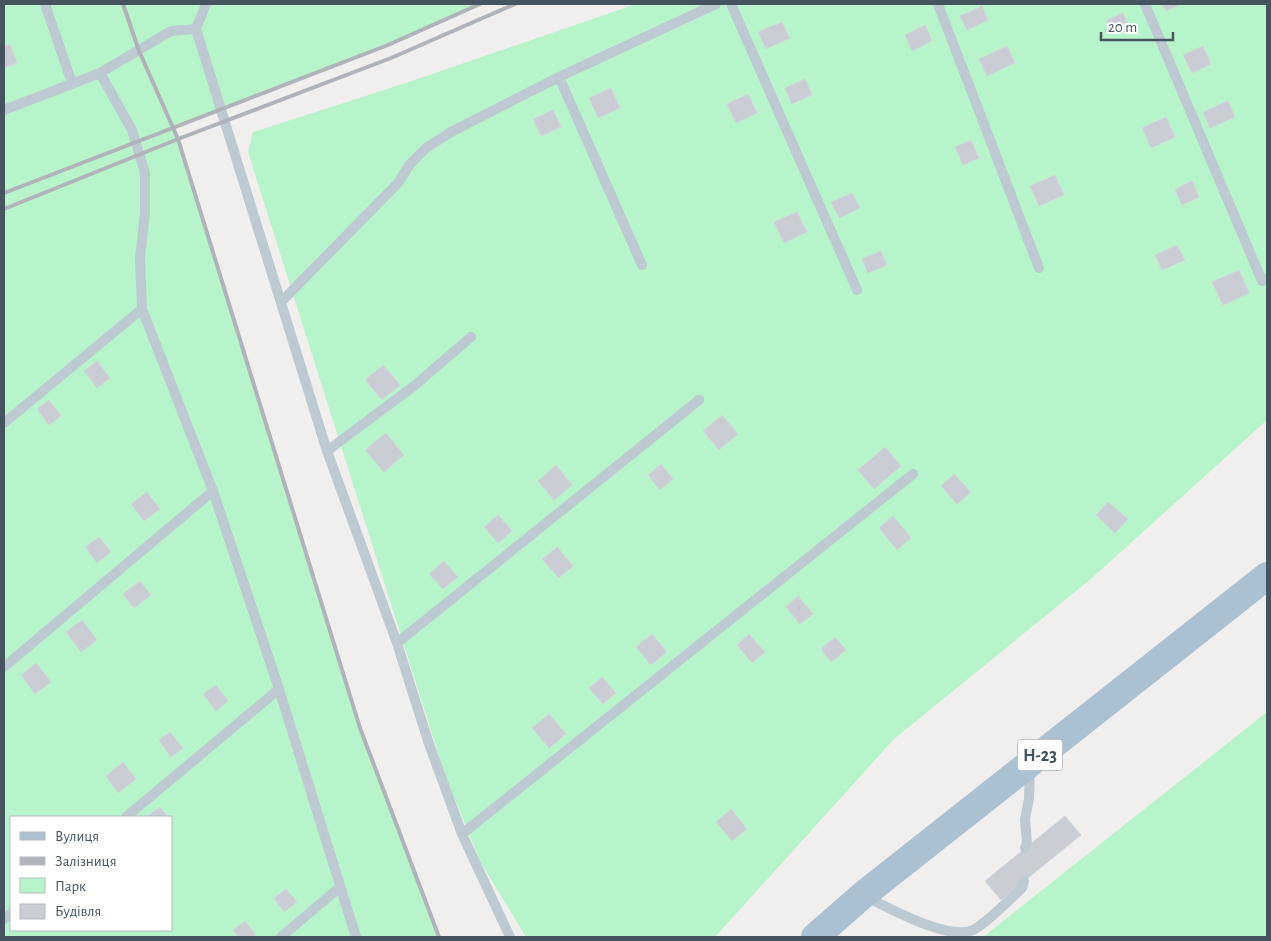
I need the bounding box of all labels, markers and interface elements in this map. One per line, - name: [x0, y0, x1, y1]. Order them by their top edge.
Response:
- scale bar: [1101, 10, 1174, 42]
- text: 20 m: [1108, 20, 1137, 35]
- road number: Н-23: [1018, 740, 1062, 770]
- legend: [10, 816, 172, 931]
- text: Вулиця: [55, 829, 99, 844]
- text: Залізниця: [55, 854, 116, 869]
- text: Парк: [55, 879, 86, 894]
- text: Будівля: [55, 904, 101, 919]

